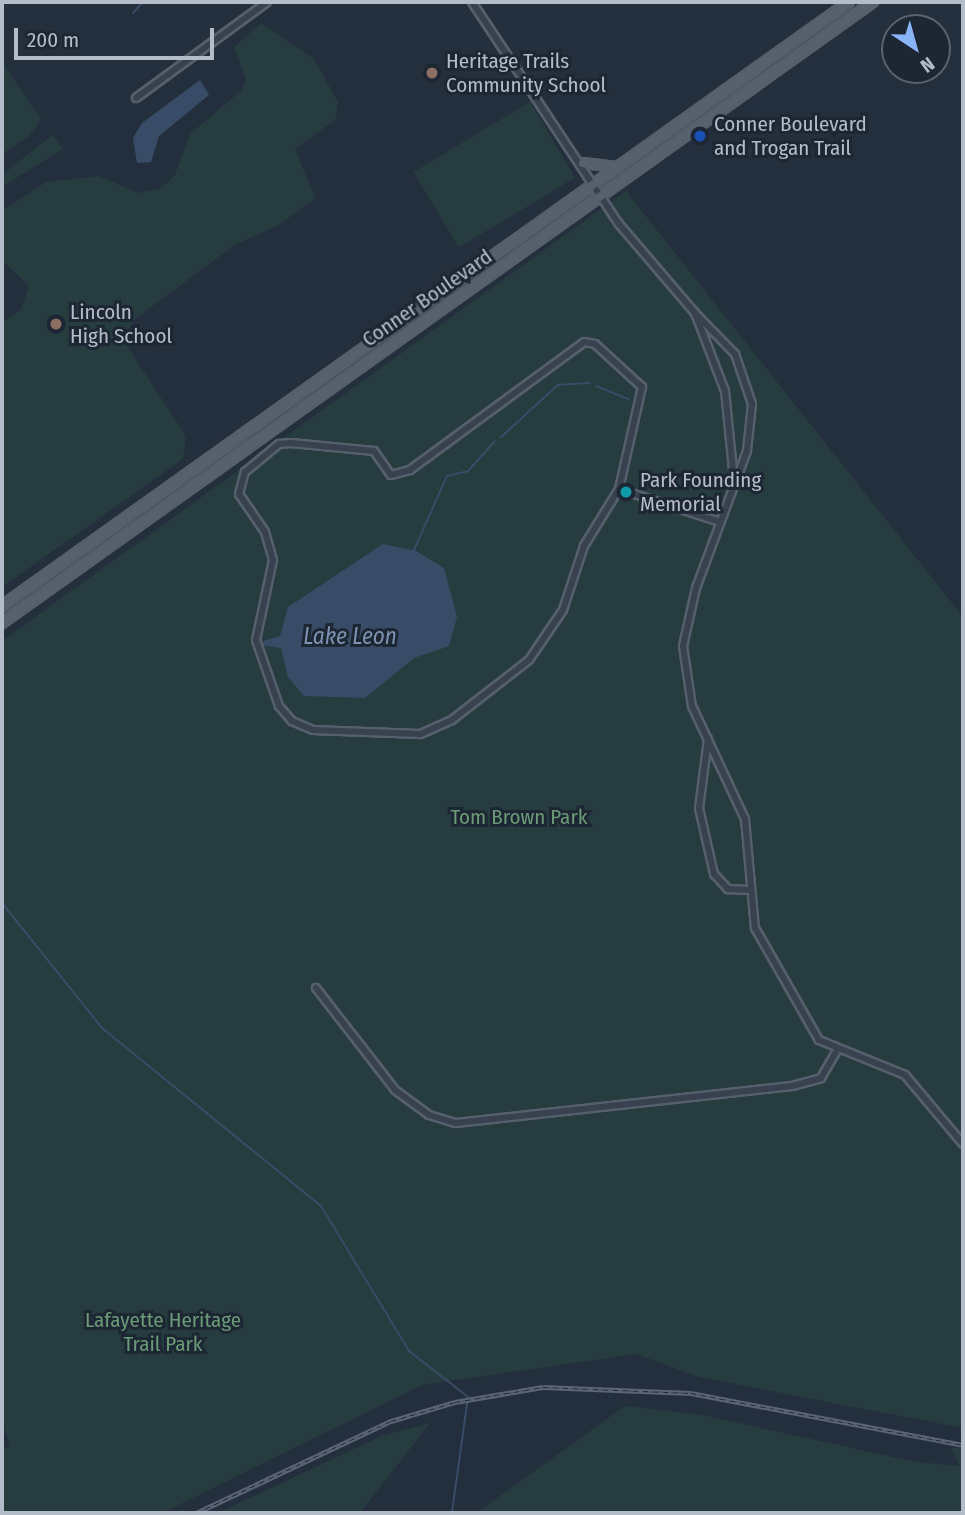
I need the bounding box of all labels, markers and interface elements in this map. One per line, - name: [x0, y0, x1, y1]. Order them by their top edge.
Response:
- scale bar: [18, 14, 217, 58]
- north arrow: [881, 14, 951, 84]
- text: 200 m: [27, 27, 79, 53]
- place label: Heritage Trails Community School: [446, 48, 606, 98]
- text: N: [916, 52, 939, 77]
- marker: Heritage Trails Community School: [424, 65, 440, 81]
- place label: Conner Boulevard and Trogan Trail: [714, 111, 867, 161]
- marker: Conner Boulevard and Trogan Trail: [692, 128, 708, 144]
- street label: Conner Boulevard: [357, 244, 497, 352]
- place label: Lincoln High School: [70, 299, 172, 349]
- marker: Lincoln High School: [48, 316, 64, 332]
- place label: Park Founding Memorial: [640, 467, 761, 517]
- marker: Park Founding Memorial: [618, 484, 634, 500]
- water label: Lake Leon: [303, 622, 397, 650]
- park label: Tom Brown Park: [450, 804, 588, 830]
- park label: Lafayette Heritage Trail Park: [85, 1307, 241, 1357]

